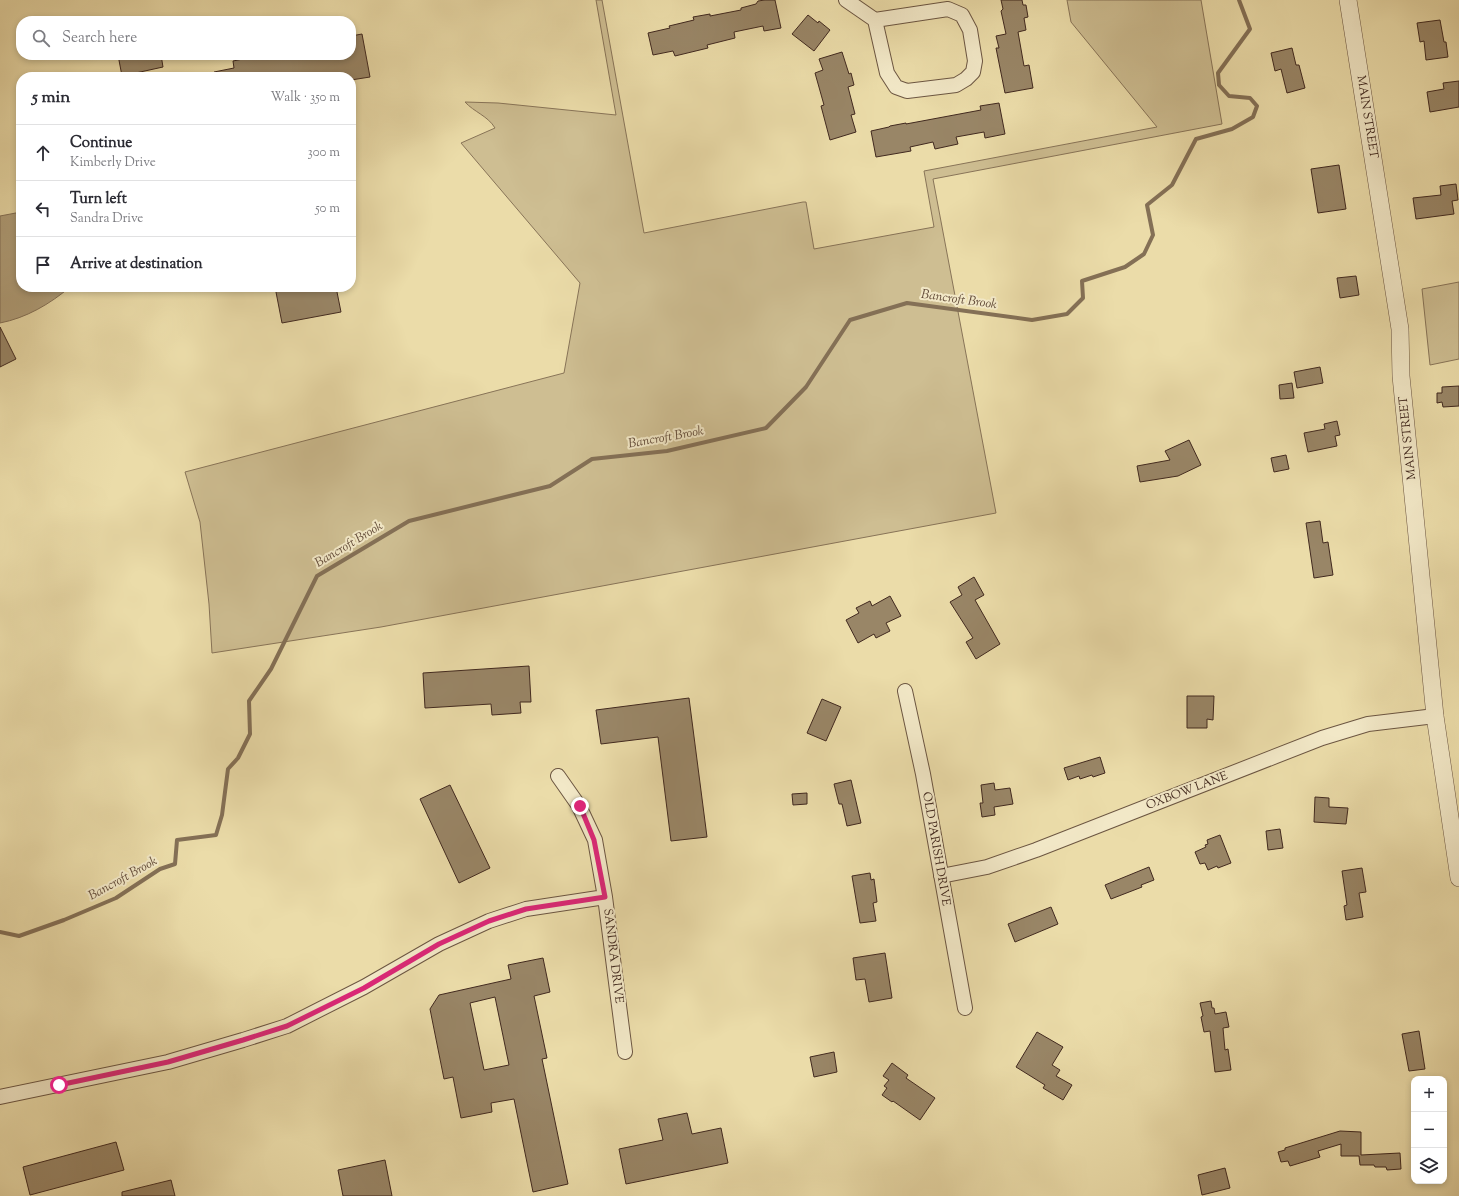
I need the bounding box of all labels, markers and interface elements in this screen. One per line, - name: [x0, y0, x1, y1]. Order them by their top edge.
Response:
- search box: [16, 16, 356, 60]
- icon: search: [30, 27, 52, 49]
- text: Search here: [62, 28, 137, 49]
- street label: MAIN STREET: [1352, 74, 1383, 160]
- text: 5 min: [32, 86, 70, 110]
- text: Walk · 350 m: [271, 89, 340, 107]
- text: Continue: [70, 133, 132, 154]
- icon: ahead: [32, 142, 54, 164]
- text: 300 m: [308, 144, 340, 162]
- text: Kimberly Drive: [70, 154, 156, 172]
- text: Turn left: [70, 189, 127, 210]
- icon: left: [32, 198, 54, 220]
- text: 50 m: [315, 200, 340, 218]
- text: Sandra Drive: [70, 210, 143, 228]
- icon: arrive: [32, 254, 54, 276]
- text: Arrive at destination: [70, 254, 203, 275]
- water label: Bancroft Brook: [920, 286, 998, 314]
- street label: MAIN STREET: [1395, 395, 1421, 481]
- water label: Bancroft Brook: [627, 423, 705, 453]
- water label: Bancroft Brook: [312, 518, 386, 572]
- street label: OXBOW LANE: [1144, 767, 1231, 815]
- street label: OLD PARISH DRIVE: [917, 790, 955, 908]
- route end: [571, 797, 589, 815]
- water label: Bancroft Brook: [85, 853, 161, 905]
- street label: SANDRA DRIVE: [598, 907, 628, 1005]
- route start: [50, 1076, 68, 1094]
- map controls: [1411, 1076, 1447, 1184]
- button: +: [1411, 1076, 1447, 1112]
- button: −: [1411, 1112, 1447, 1148]
- button: layers: [1411, 1148, 1447, 1184]

